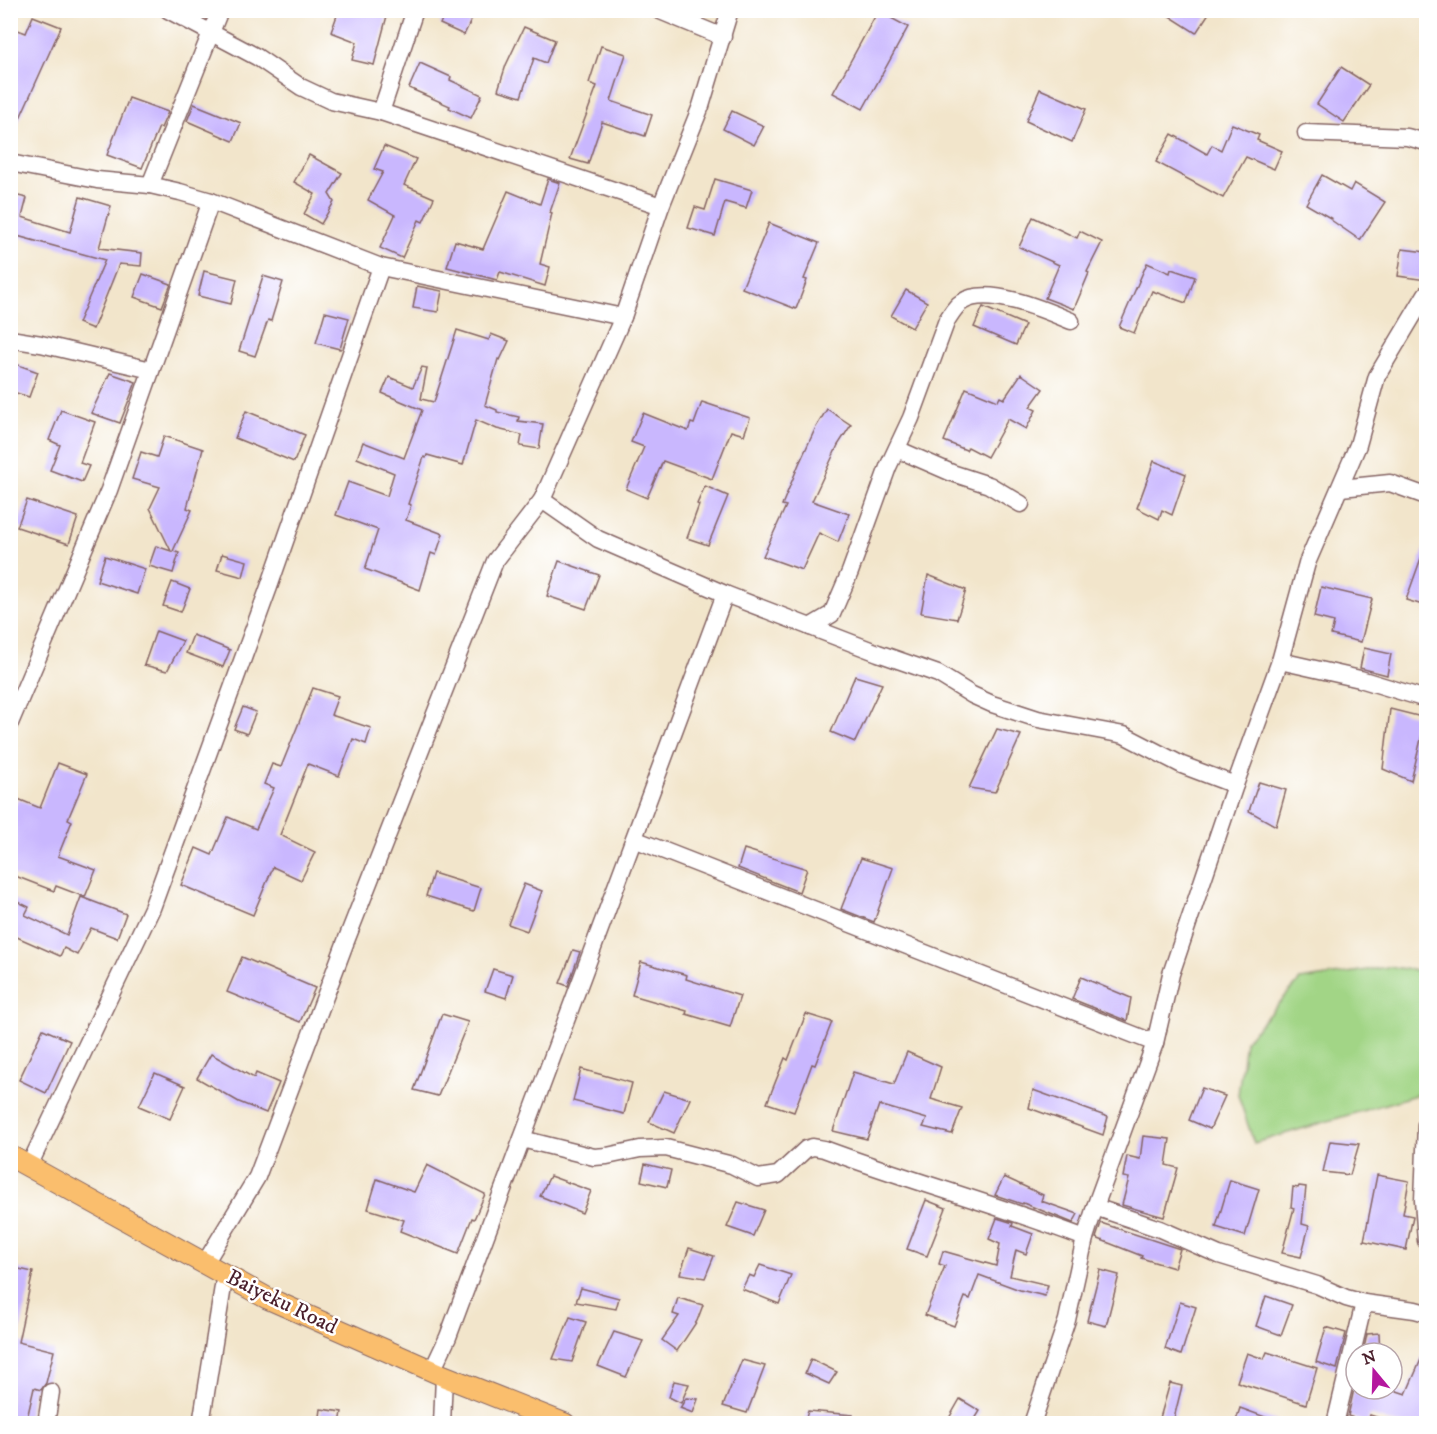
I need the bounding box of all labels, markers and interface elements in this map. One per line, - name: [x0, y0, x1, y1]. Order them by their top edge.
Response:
- street label: Baiyeku Road: [222, 1264, 342, 1340]
- north arrow: [1344, 1341, 1404, 1401]
- text: N: [1360, 1346, 1379, 1369]

